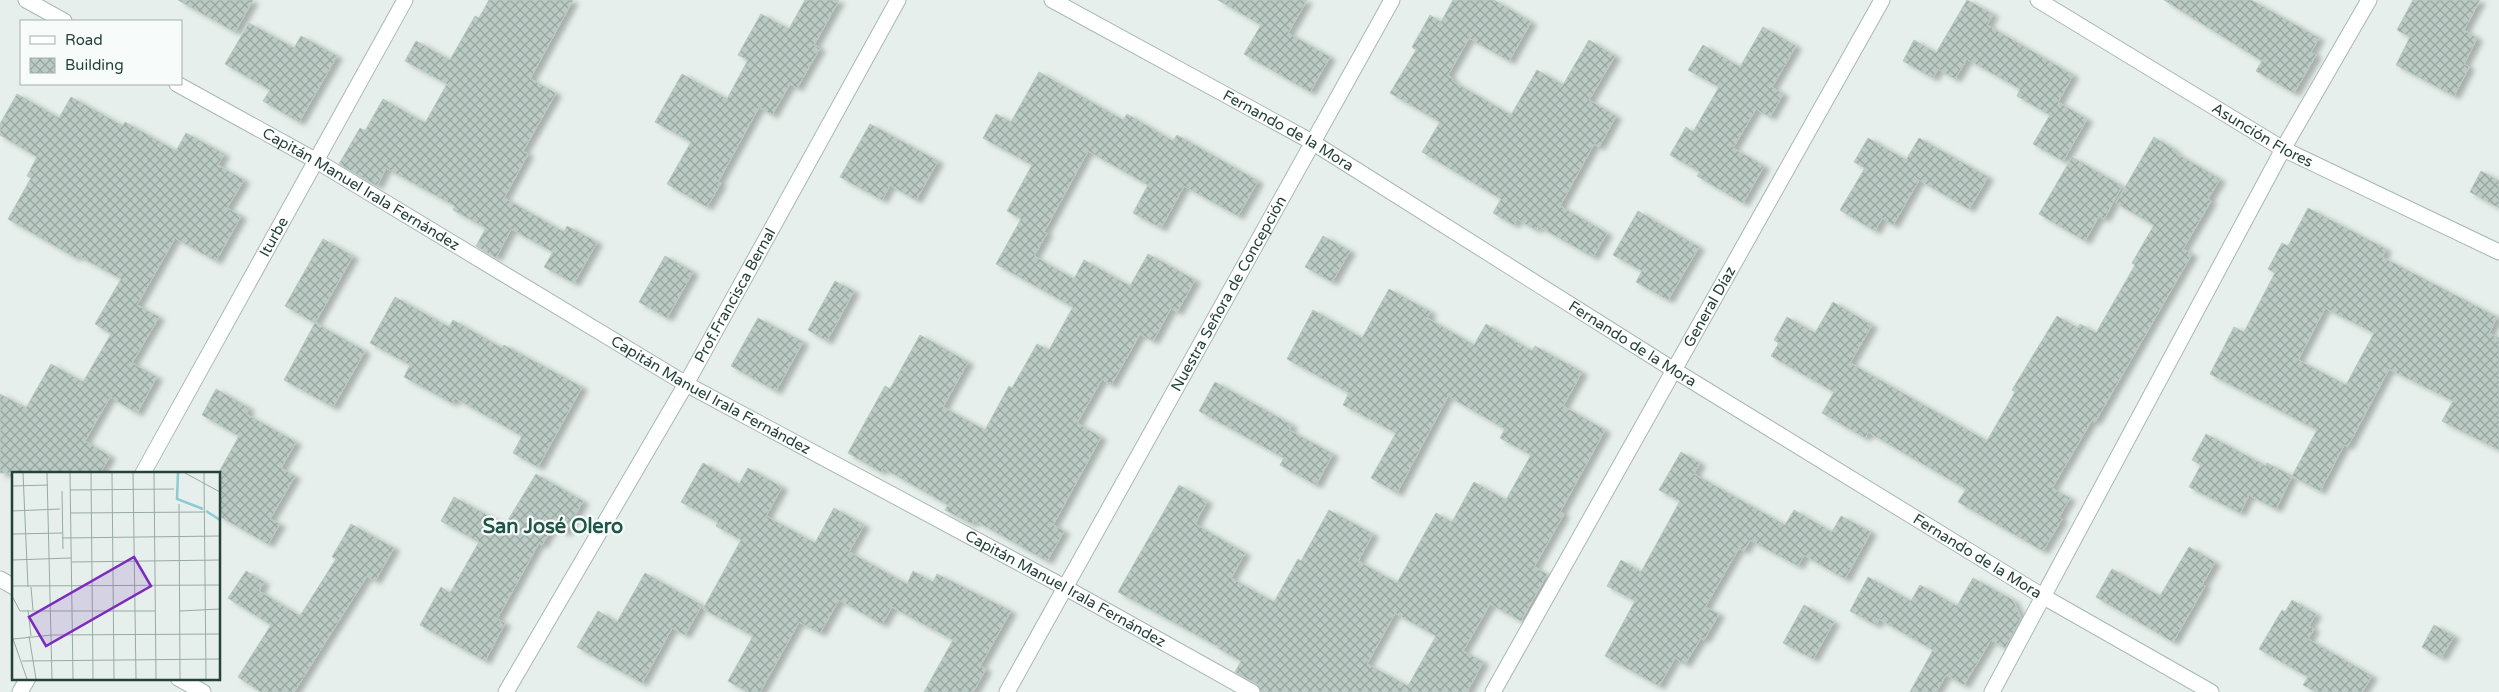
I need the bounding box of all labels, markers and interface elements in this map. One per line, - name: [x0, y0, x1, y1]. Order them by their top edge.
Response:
- legend: [20, 20, 182, 85]
- text: Road: [65, 31, 103, 49]
- text: Building: [65, 56, 124, 74]
- street label: Fernando de la Mora: [1220, 86, 1357, 175]
- street label: Asunción Flores: [2209, 99, 2316, 171]
- street label: Capitán Manuel Irala Fernández: [259, 124, 463, 254]
- street label: Nuestra Señora de Concepción: [1167, 193, 1290, 394]
- street label: Iturbe: [256, 214, 292, 260]
- street label: Prof.Francisca Bernal: [691, 225, 779, 366]
- street label: General Díaz: [1680, 263, 1740, 350]
- street label: Fernando de la Mora: [1565, 297, 1700, 391]
- street label: Capitán Manuel Irala Fernández: [608, 332, 814, 458]
- inset map: [12, 472, 220, 680]
- street label: Fernando de la Mora: [1910, 510, 2045, 602]
- district label: San José Olero: [483, 515, 623, 539]
- street label: Capitán Manuel Irala Fernández: [962, 527, 1169, 651]

